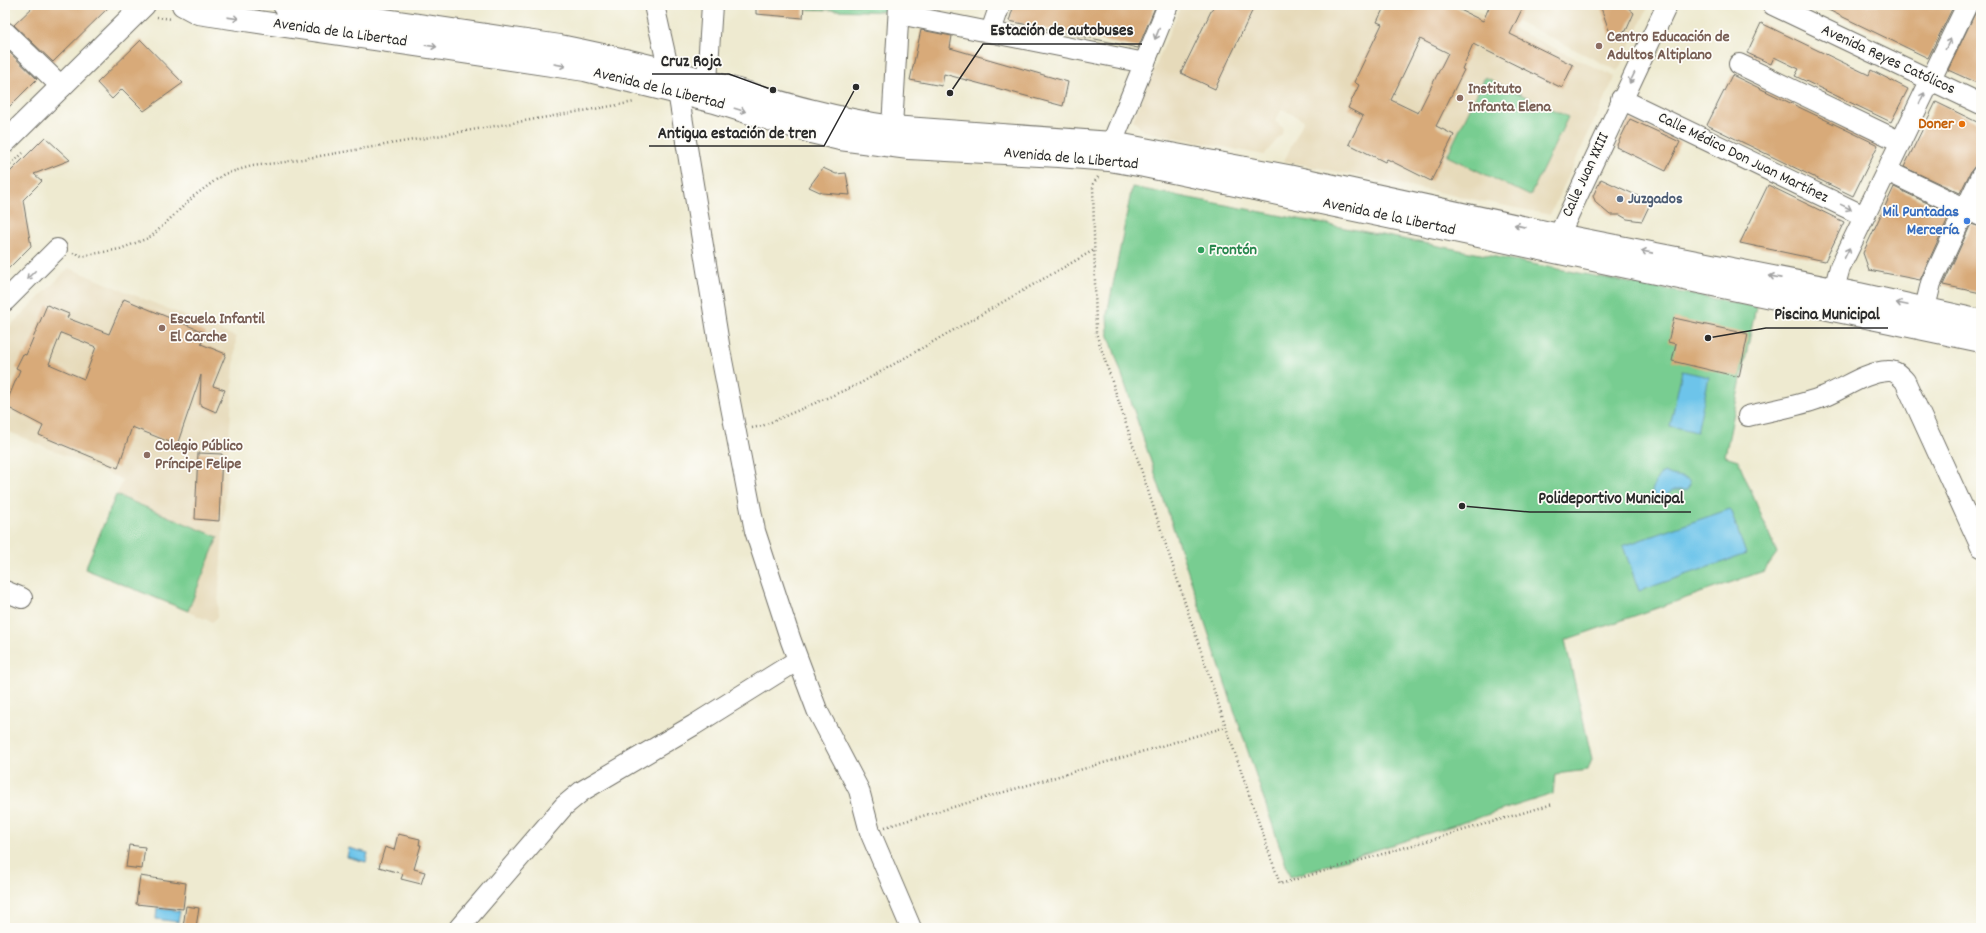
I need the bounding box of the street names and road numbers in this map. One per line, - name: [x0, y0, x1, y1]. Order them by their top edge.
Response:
- street label: Avenida de la Libertad: [272, 12, 408, 54]
- street label: Avenida Reyes Católicos: [1817, 19, 1959, 101]
- street label: Avenida de la Libertad: [591, 62, 727, 116]
- street label: Calle Médico Don Juan Martínez: [1654, 107, 1832, 209]
- street label: Calle Juan XXIII: [1556, 129, 1616, 221]
- street label: Avenida de la Libertad: [1003, 142, 1139, 176]
- street label: Avenida de la Libertad: [1321, 192, 1457, 242]

